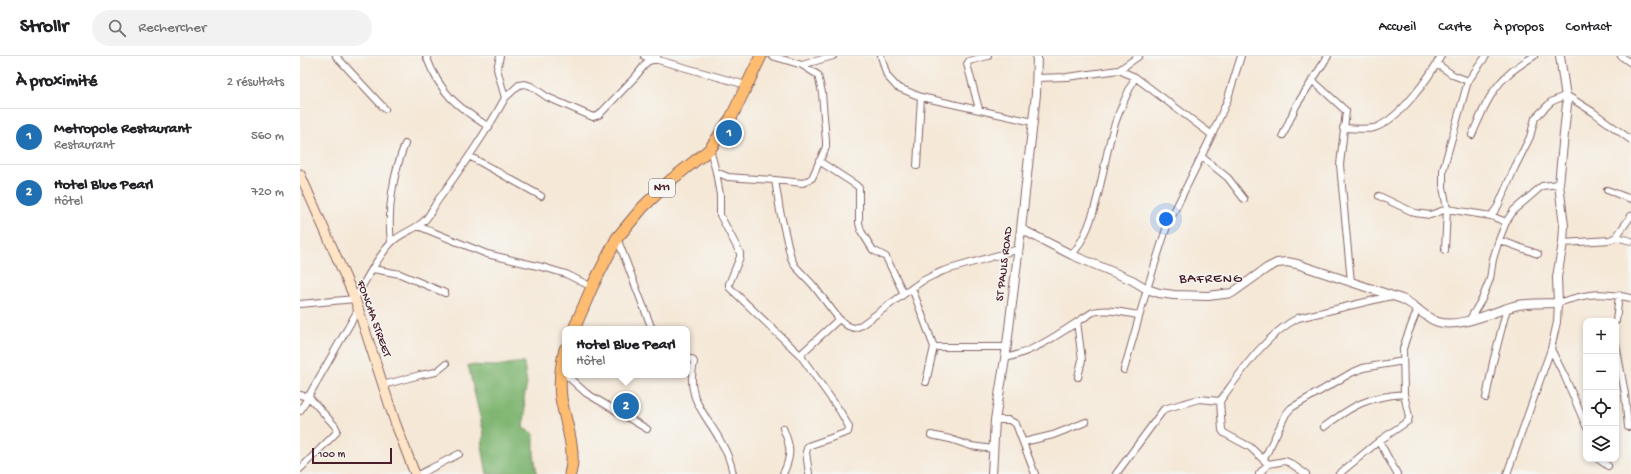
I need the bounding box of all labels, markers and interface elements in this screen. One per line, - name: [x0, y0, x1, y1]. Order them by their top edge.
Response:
- search box: [92, 10, 372, 46]
- text: Strollr: [20, 16, 68, 39]
- icon: search: [106, 17, 128, 39]
- text: Rechercher: [138, 19, 206, 37]
- text: Accueil: [1379, 19, 1416, 36]
- text: Carte: [1438, 19, 1472, 36]
- text: À propos: [1494, 19, 1544, 36]
- text: Contact: [1566, 19, 1611, 36]
- text: À proximité: [16, 72, 97, 92]
- text: 2 résultats: [227, 75, 284, 90]
- pin: 1: [716, 118, 742, 148]
- text: Metropole Restaurant: [54, 120, 191, 138]
- text: 1: [26, 129, 32, 144]
- text: 560 m: [251, 129, 284, 144]
- text: Restaurant: [54, 138, 114, 153]
- text: Hotel Blue Pearl: [54, 176, 153, 194]
- road number: N11: [649, 179, 675, 197]
- text: 2: [26, 185, 32, 200]
- text: 720 m: [251, 185, 284, 200]
- text: Hôtel: [54, 194, 83, 209]
- your location: [1156, 209, 1176, 229]
- street label: ST PAULS ROAD: [993, 226, 1017, 302]
- district label: BAFRENG: [1178, 271, 1243, 288]
- street label: FONCHA STREET: [352, 278, 394, 361]
- map controls: [1583, 318, 1619, 462]
- button: +: [1583, 318, 1619, 354]
- popup: [562, 326, 690, 378]
- text: Hotel Blue Pearl: [576, 336, 676, 354]
- text: Hôtel: [576, 354, 605, 369]
- button: −: [1583, 354, 1619, 390]
- button: locate: [1583, 390, 1619, 426]
- pin: 2: [613, 391, 639, 421]
- button: layers: [1583, 426, 1619, 462]
- scale bar: [312, 446, 392, 465]
- text: 100 m: [318, 449, 345, 461]

